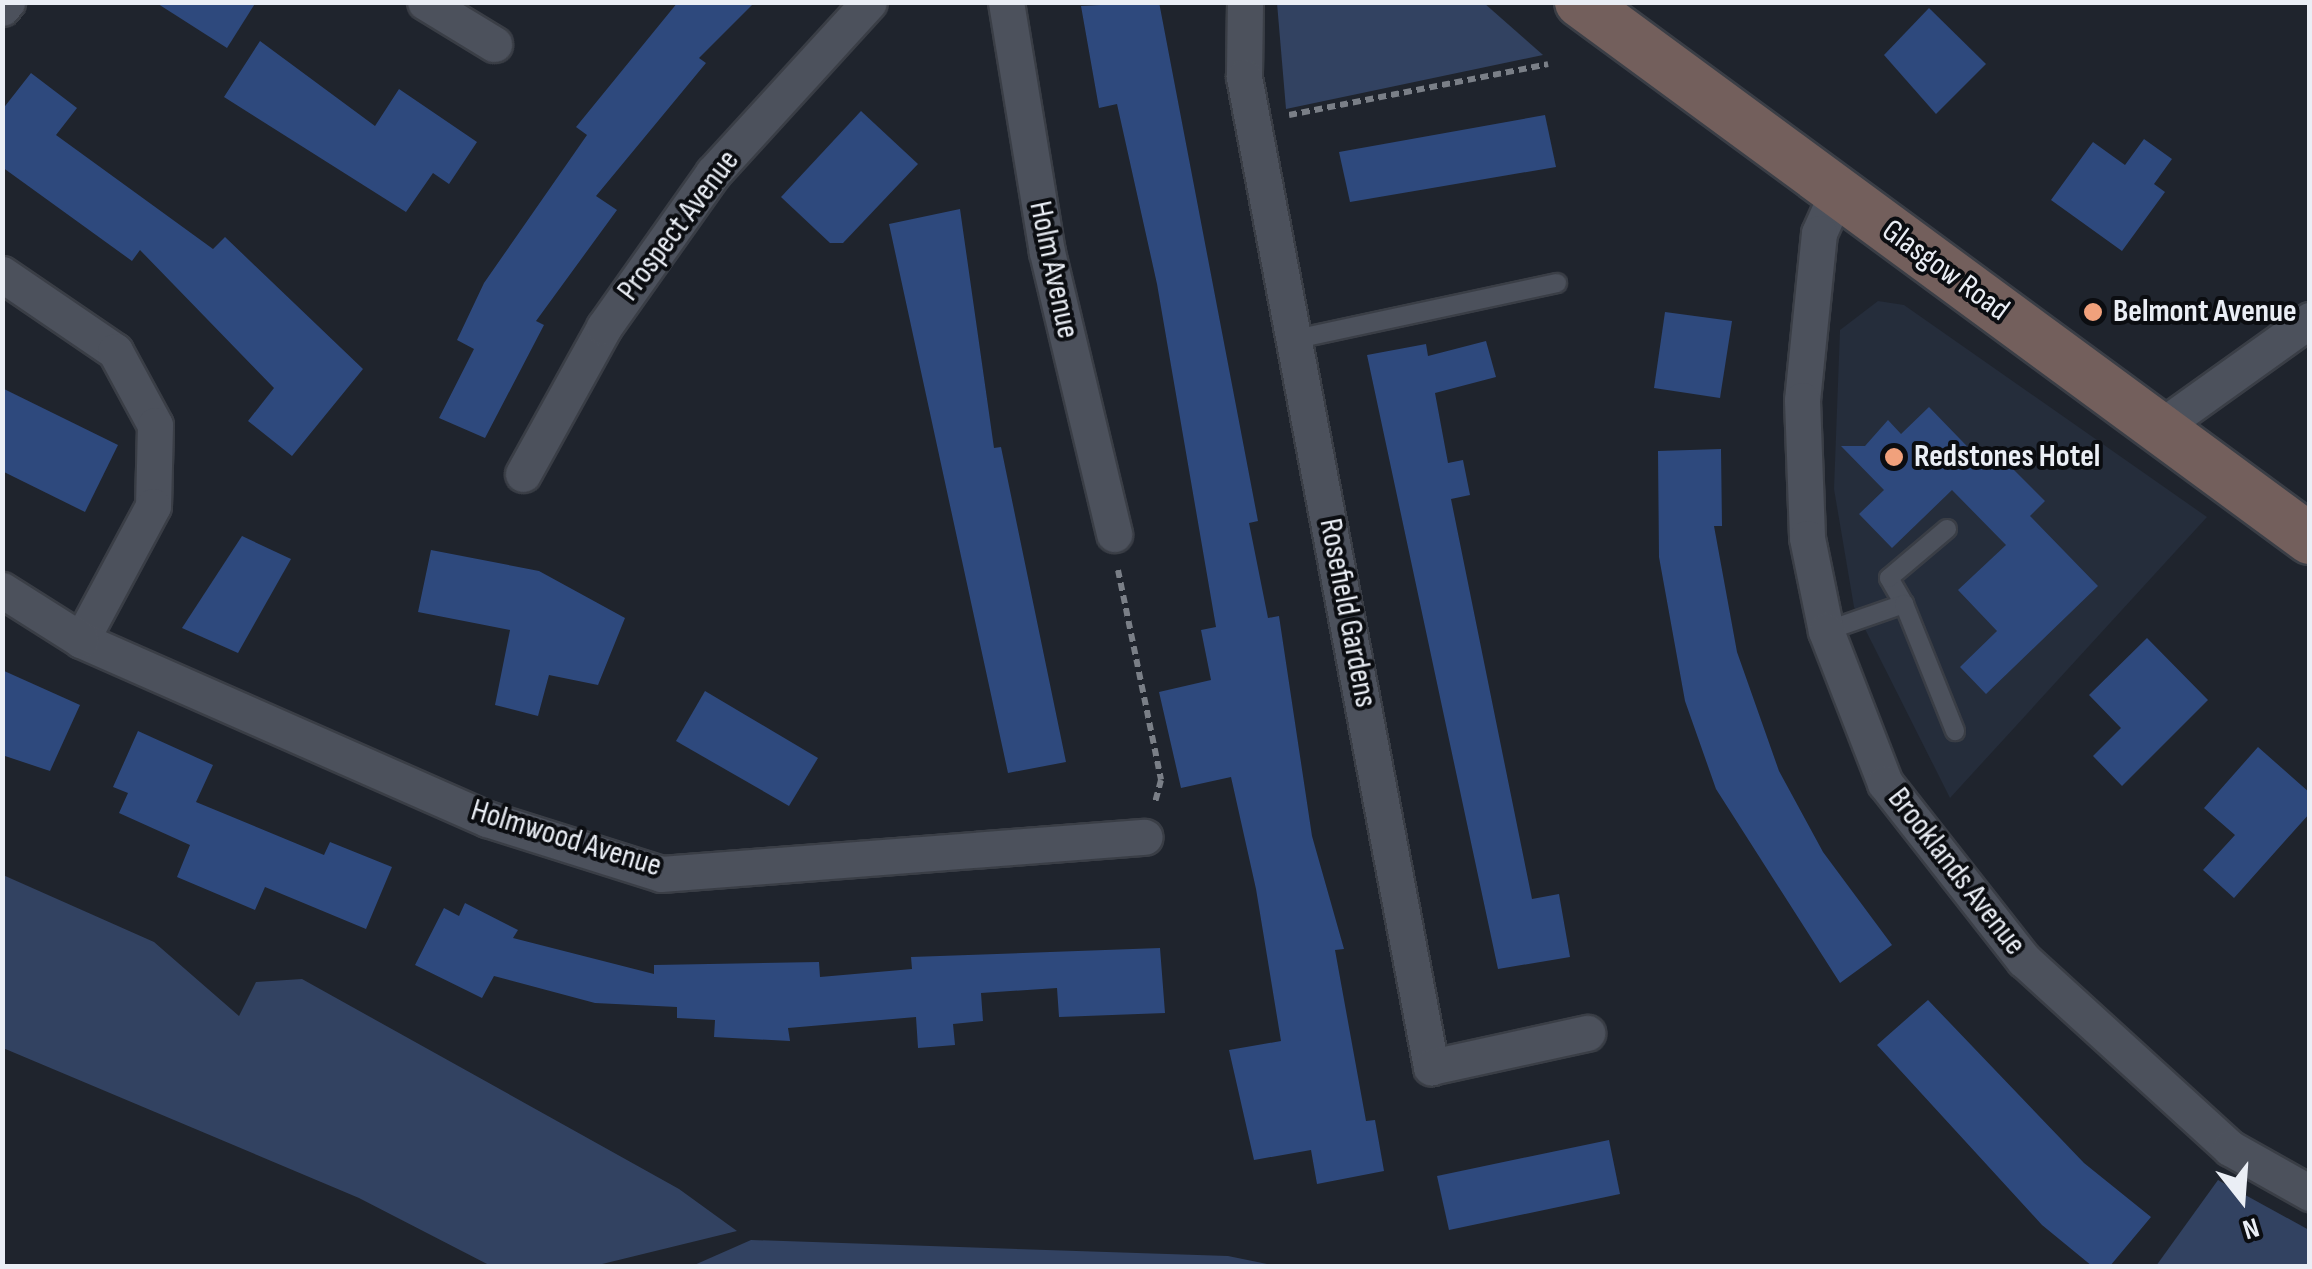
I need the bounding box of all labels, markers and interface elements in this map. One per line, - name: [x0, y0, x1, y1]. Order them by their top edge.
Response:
- street label: Prospect Avenue: [610, 143, 748, 309]
- street label: Holm Avenue: [1020, 198, 1086, 342]
- street label: Glasgow Road: [1874, 212, 2016, 330]
- place label: Belmont Avenue: [2113, 293, 2297, 331]
- marker: Belmont Avenue: [2082, 301, 2104, 323]
- place label: Redstones Hotel: [1914, 438, 2100, 476]
- marker: Redstones Hotel: [1883, 446, 1905, 468]
- street label: Rosefield Gardens: [1310, 515, 1384, 711]
- street label: Brooklands Avenue: [1879, 781, 2033, 963]
- street label: Holmwood Avenue: [466, 792, 666, 886]
- north arrow: [2192, 1149, 2292, 1249]
- text: N: [2239, 1210, 2263, 1246]

